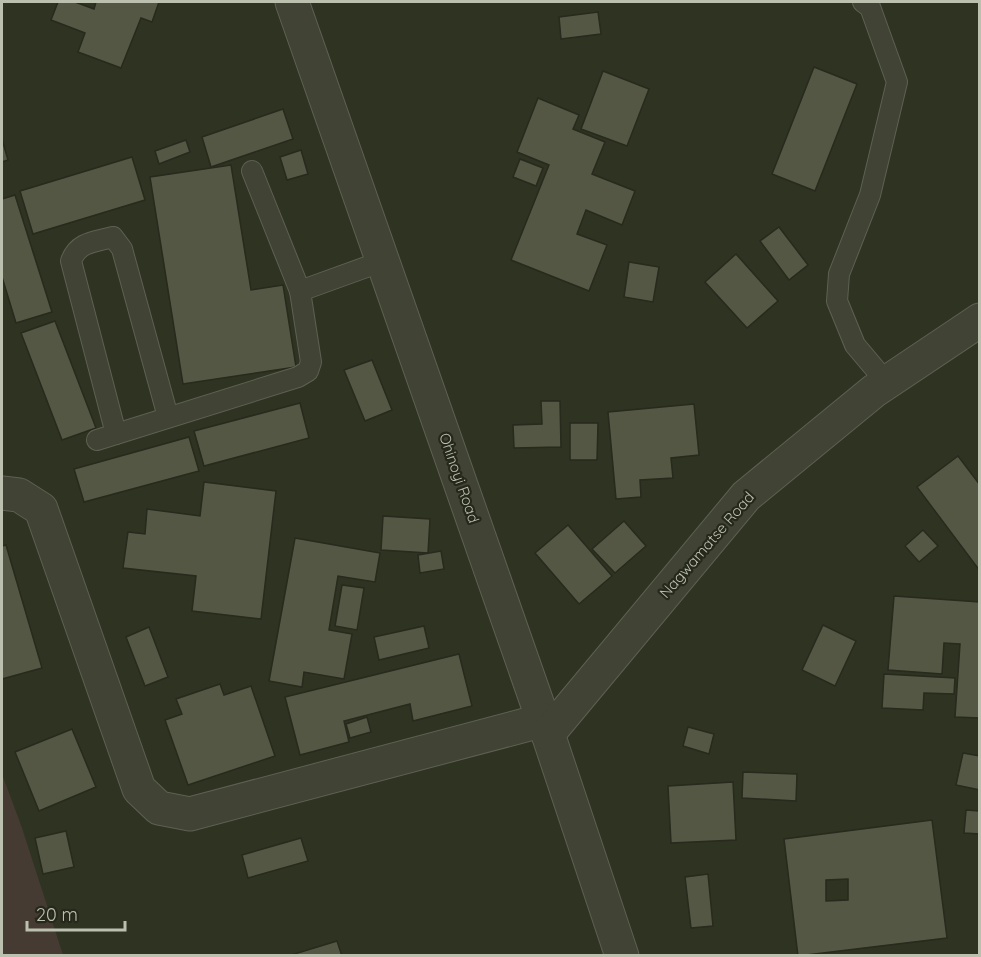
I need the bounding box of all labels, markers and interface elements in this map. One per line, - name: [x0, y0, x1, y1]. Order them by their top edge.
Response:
- street label: Ohinoyi Road: [435, 430, 484, 525]
- street label: Nagwamatse Road: [655, 488, 758, 602]
- scale bar: [27, 894, 124, 932]
- text: 20 m: [36, 903, 78, 926]

